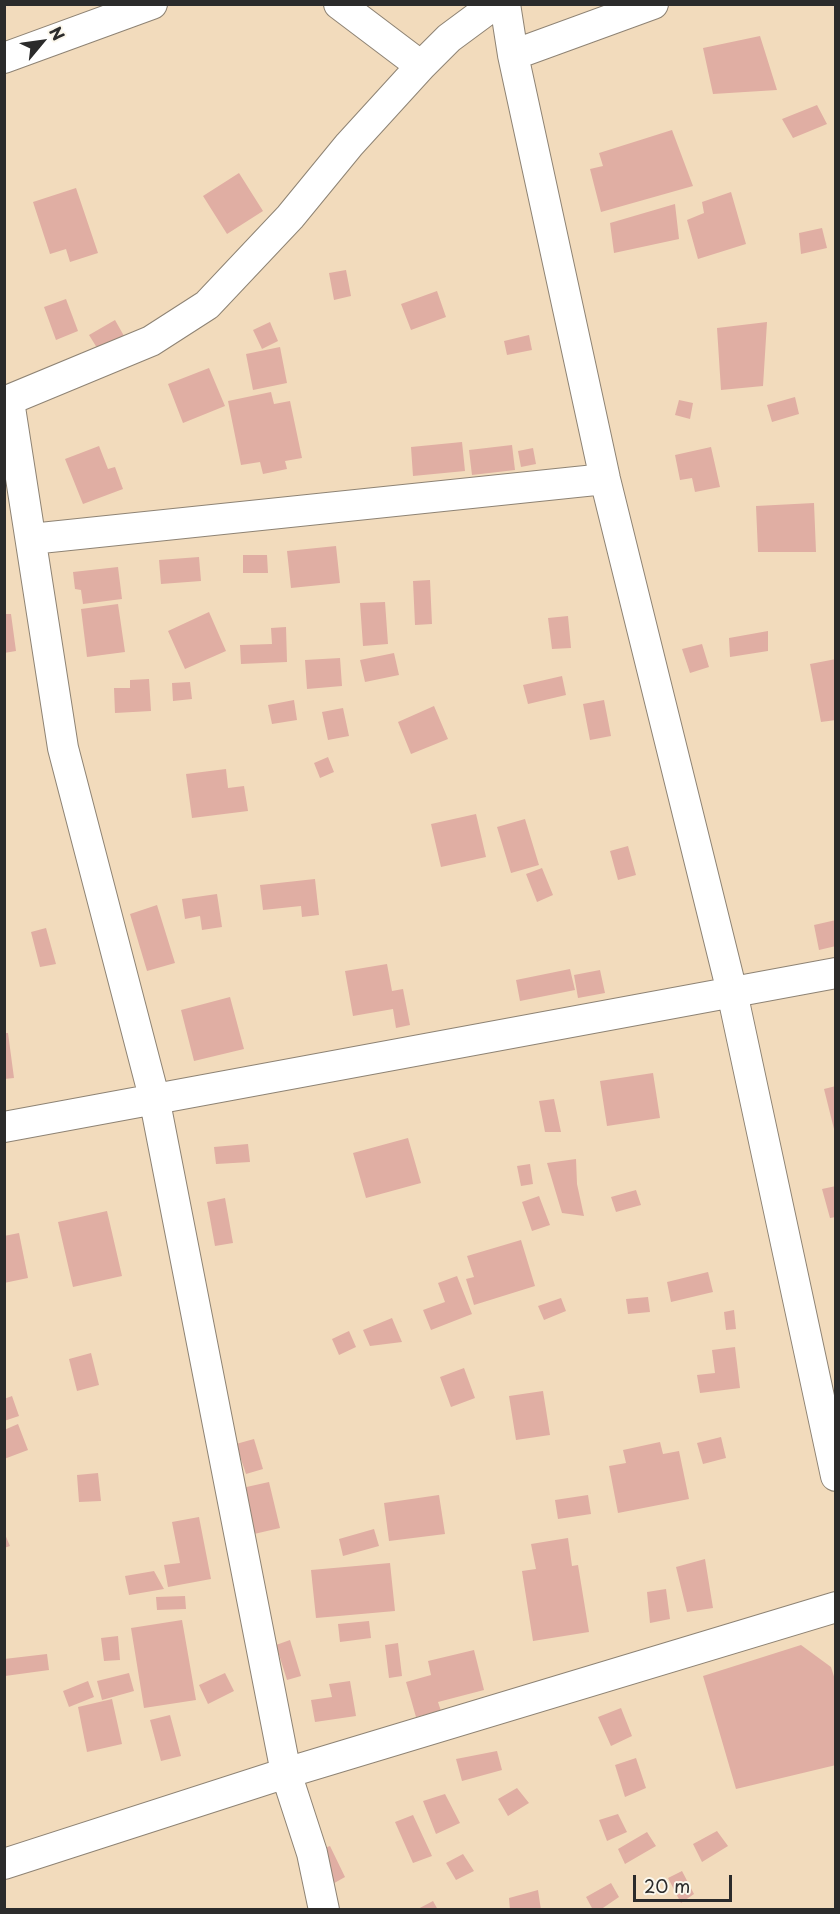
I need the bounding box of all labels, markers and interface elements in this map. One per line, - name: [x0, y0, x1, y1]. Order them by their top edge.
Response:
- north arrow: [12, 12, 72, 72]
- text: N: [44, 22, 71, 45]
- scale bar: [636, 1863, 735, 1901]
- text: 20 m: [644, 1872, 690, 1899]

